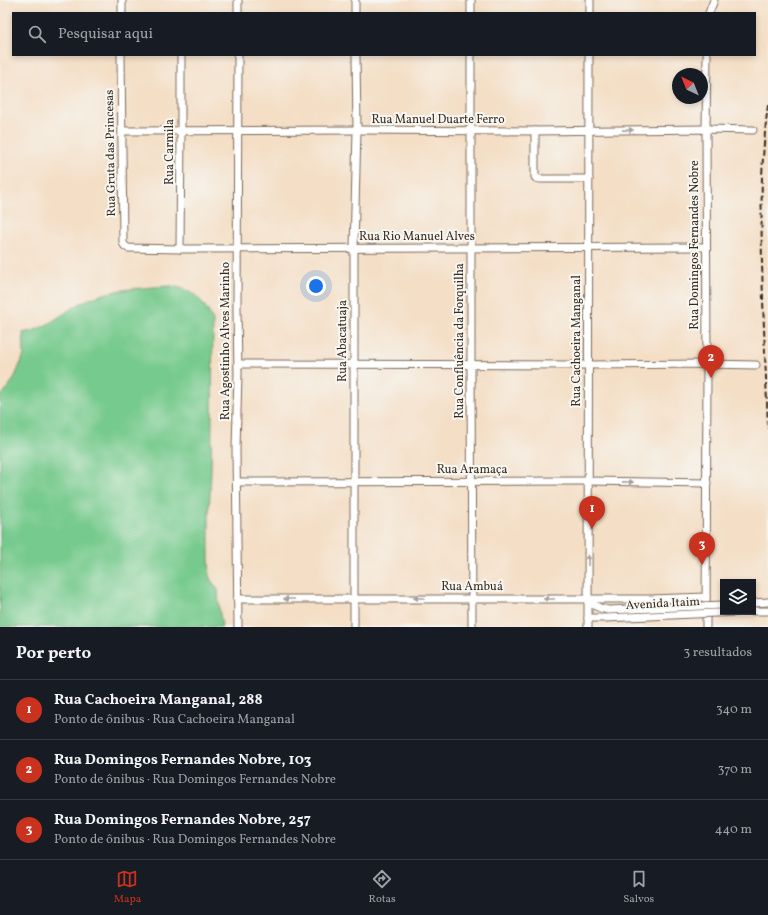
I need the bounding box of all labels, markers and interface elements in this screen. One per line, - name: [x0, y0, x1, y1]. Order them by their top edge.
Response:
- search box: [12, 12, 756, 56]
- icon: search: [26, 23, 48, 45]
- text: Pesquisar aqui: [58, 24, 153, 45]
- north arrow: [672, 68, 708, 104]
- street label: Rua Gruta das Princesas: [102, 89, 120, 217]
- street label: Rua Manuel Duarte Ferro: [371, 112, 505, 128]
- street label: Rua Carmila: [162, 119, 178, 185]
- one-way arrow: [622, 127, 635, 133]
- street label: Rua Domingos Fernandes Nobre: [687, 160, 703, 330]
- street label: Rua Rio Manuel Alves: [359, 229, 475, 245]
- street label: Rua Agostinho Alves Marinho: [218, 262, 234, 420]
- street label: Rua Confluência da Forquilha: [452, 263, 468, 419]
- street label: Rua Cachoeira Manganal: [569, 275, 585, 407]
- your location: [306, 276, 326, 296]
- street label: Rua Abacatuaja: [335, 300, 351, 382]
- pin: 2: [698, 345, 724, 378]
- street label: Rua Aramaça: [437, 462, 507, 478]
- one-way arrow: [622, 479, 635, 485]
- pin: 1: [579, 496, 605, 529]
- pin: 3: [689, 532, 715, 565]
- one-way arrow: [585, 553, 591, 566]
- street label: Rua Ambuá: [441, 579, 503, 595]
- map controls: [720, 579, 756, 615]
- button: layers: [720, 579, 756, 615]
- street label: Avenida Itaim: [626, 594, 701, 614]
- one-way arrow: [412, 595, 425, 601]
- one-way arrow: [543, 595, 555, 602]
- one-way arrow: [282, 596, 295, 602]
- text: Por perto: [16, 642, 91, 665]
- text: 3 resultados: [683, 644, 752, 662]
- text: Rua Cachoeira Manganal, 288: [54, 690, 263, 711]
- text: 1: [26, 701, 32, 719]
- text: 340 m: [716, 701, 752, 719]
- text: Ponto de ônibus · Rua Cachoeira Manganal: [54, 711, 295, 729]
- text: Rua Domingos Fernandes Nobre, 103: [54, 750, 311, 771]
- text: 2: [26, 761, 32, 779]
- text: 370 m: [718, 761, 752, 779]
- text: Ponto de ônibus · Rua Domingos Fernandes Nobre: [54, 771, 336, 789]
- text: Rua Domingos Fernandes Nobre, 257: [54, 810, 311, 831]
- text: 3: [26, 821, 32, 839]
- text: 440 m: [715, 821, 752, 839]
- text: Ponto de ônibus · Rua Domingos Fernandes Nobre: [54, 831, 336, 849]
- tab: Mapa: [114, 868, 141, 907]
- tab: Rotas: [369, 868, 396, 907]
- tab: Salvos: [623, 868, 654, 907]

